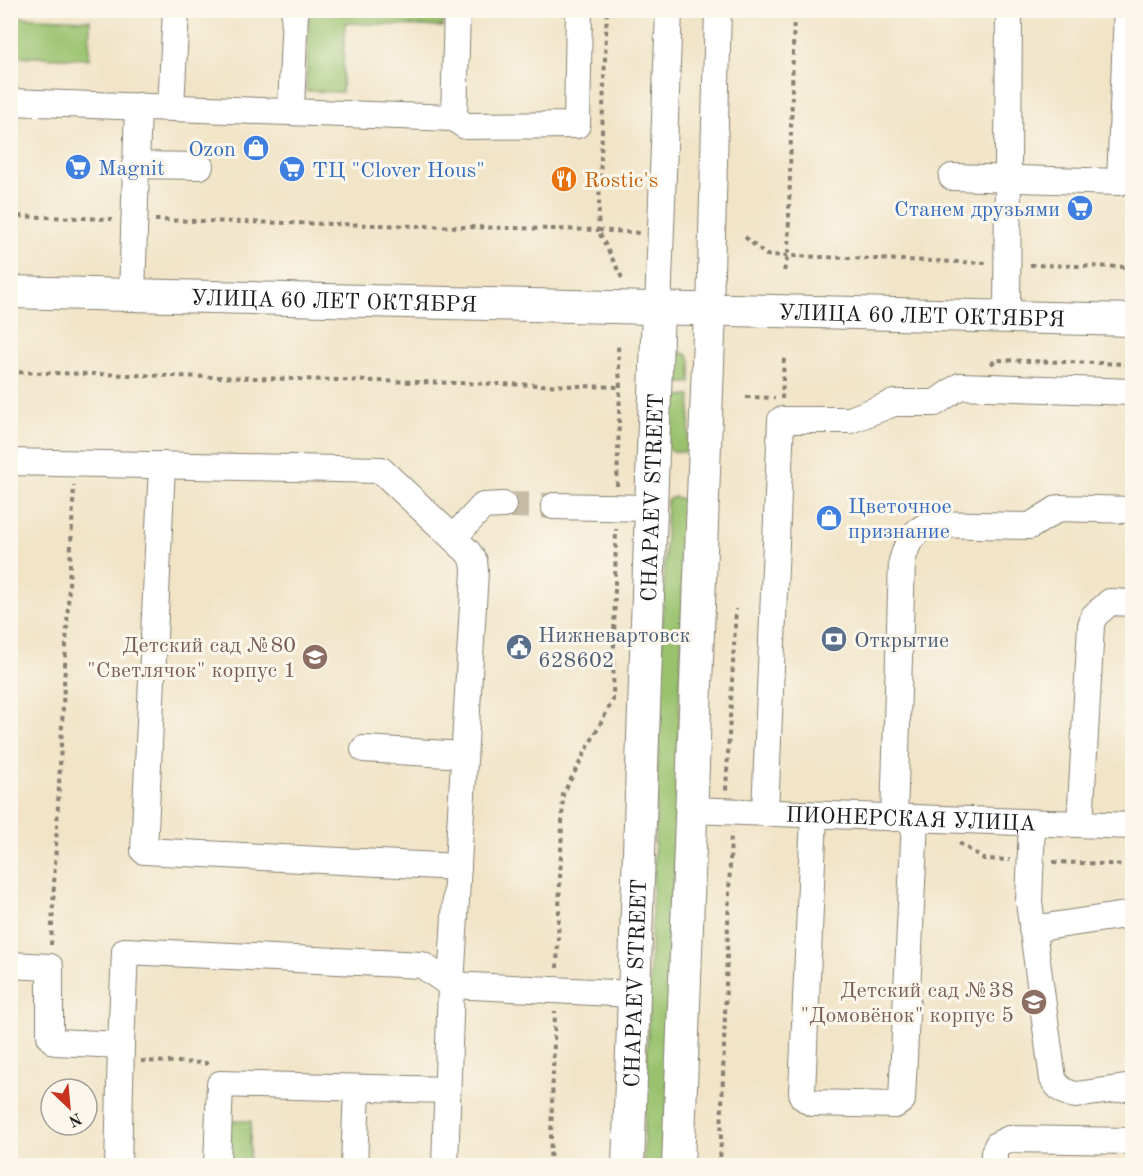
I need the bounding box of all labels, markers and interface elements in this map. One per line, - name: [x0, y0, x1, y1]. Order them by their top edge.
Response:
- shop icon: Ozon: [241, 133, 271, 163]
- place label: Ozon: [188, 139, 236, 161]
- supermarket icon: Magnit: [63, 152, 93, 182]
- supermarket icon: ТЦ "Clover Hous": [277, 154, 307, 184]
- place label: Magnit: [98, 158, 165, 180]
- place label: ТЦ "Clover Hous": [312, 160, 485, 182]
- restaurant icon: Rostic's: [549, 164, 579, 194]
- place label: Rostic's: [584, 170, 658, 192]
- supermarket icon: Станем друзьями: [1065, 193, 1095, 223]
- place label: Станем друзьями: [894, 199, 1060, 221]
- street label: УЛИЦА 60 ЛЕТ ОКТЯБРЯ: [190, 288, 477, 317]
- street label: УЛИЦА 60 ЛЕТ ОКТЯБРЯ: [778, 302, 1065, 331]
- street label: CHAPAEV STREET: [639, 393, 668, 602]
- place label: Цветочное признание: [848, 496, 952, 543]
- shop icon: Цветочное признание: [814, 503, 844, 533]
- bank icon: Открытие: [819, 624, 849, 654]
- place label: Нижневартовск 628602: [538, 625, 690, 672]
- place label: Открытие: [854, 630, 949, 652]
- public building icon: Нижневартовск 628602: [504, 632, 534, 662]
- place label: Детский сад №80 "Светлячок" корпус 1: [87, 635, 296, 682]
- school or university icon: Детский сад №80 "Светлячок" корпус 1: [300, 642, 330, 672]
- street label: ПИОНЕРСКАЯ УЛИЦА: [785, 804, 1036, 836]
- street label: CHAPAEV STREET: [622, 879, 651, 1088]
- place label: Детский сад №38 "Домовёнок" корпус 5: [801, 980, 1014, 1027]
- school or university icon: Детский сад №38 "Домовёнок" корпус 5: [1019, 987, 1049, 1017]
- north arrow: [39, 1077, 99, 1137]
- text: N: [65, 1109, 84, 1129]

